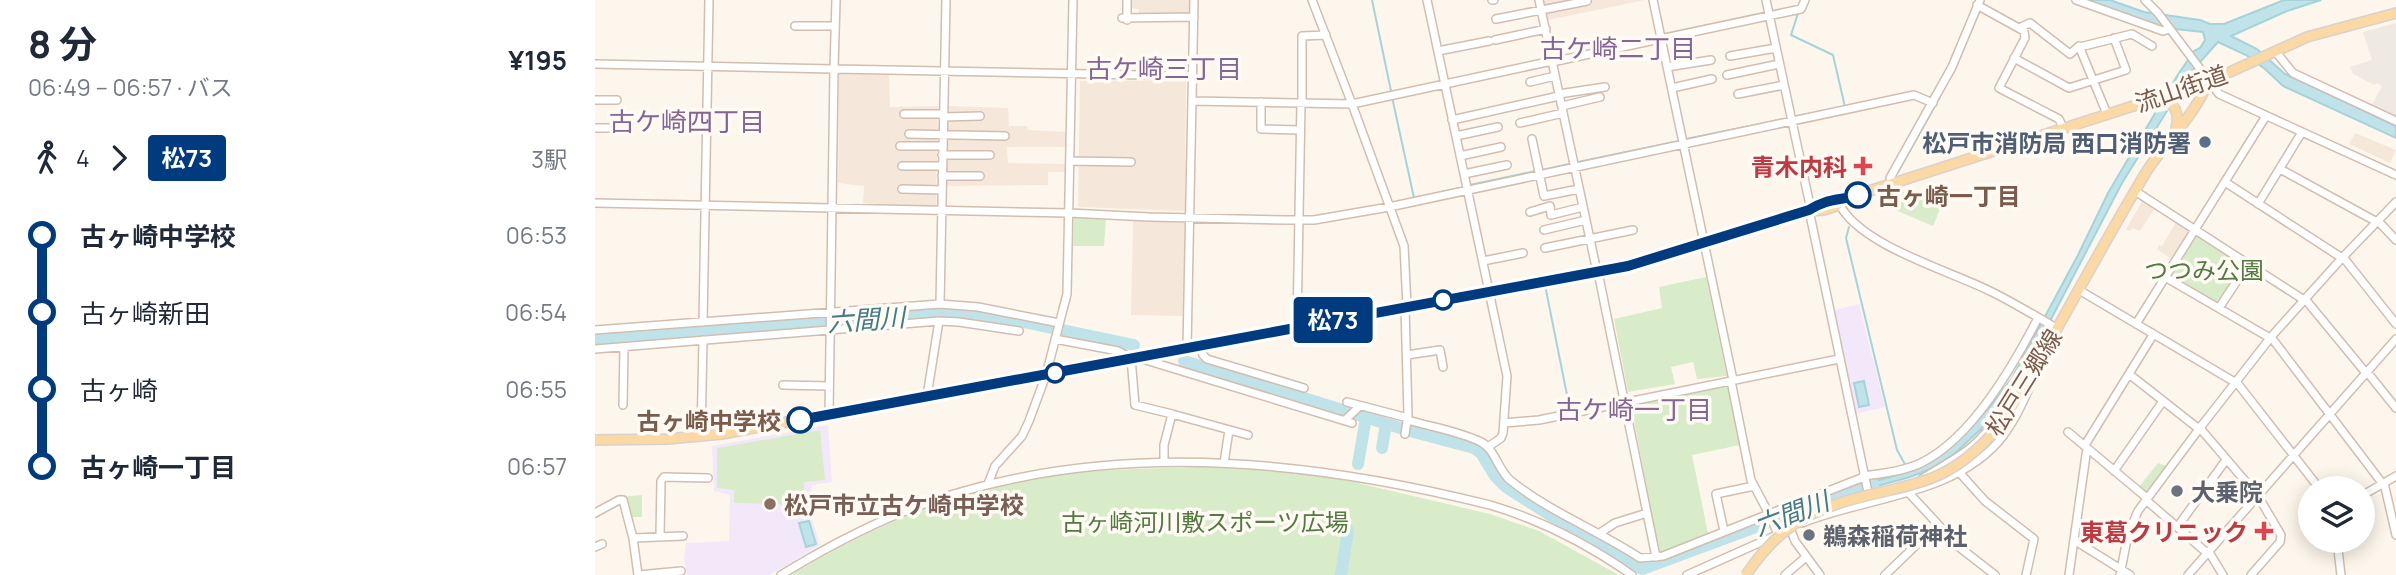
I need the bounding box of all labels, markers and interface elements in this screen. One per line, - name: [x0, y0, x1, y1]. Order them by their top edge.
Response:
- text: 8 分: [28, 17, 97, 69]
- district label: 古ケ崎二丁目: [1540, 30, 1696, 66]
- text: ¥195: [508, 42, 567, 78]
- district label: 古ケ崎三丁目: [1086, 50, 1242, 86]
- street label: 流山街道: [2130, 57, 2232, 119]
- text: 06:49 – 06:57 · バス: [28, 71, 233, 103]
- district label: 古ケ崎四丁目: [609, 103, 765, 139]
- place label: 松戸市消防局 西口消防署: [1922, 126, 2191, 159]
- marker: 松戸市消防局 西口消防署: [2197, 134, 2213, 150]
- icon: walk: [28, 139, 66, 177]
- icon: forward: [100, 139, 138, 177]
- text: 松73: [162, 141, 212, 174]
- text: 4: [76, 142, 90, 174]
- text: 3駅: [531, 143, 567, 175]
- place label: 青木内科: [1751, 150, 1847, 183]
- marker: 青木内科: [1853, 156, 1873, 176]
- place label: 古ヶ崎一丁目: [1877, 179, 2021, 212]
- marker: 古ヶ崎一丁目: [1845, 182, 1871, 208]
- text: 古ヶ崎中学校: [80, 218, 236, 254]
- text: 06:53: [506, 219, 567, 251]
- park label: つつみ公園: [2144, 253, 2264, 286]
- unlabelled marker: [1433, 290, 1453, 310]
- text: 古ヶ崎新田: [80, 295, 210, 331]
- text: 06:54: [505, 296, 567, 328]
- line badge: 松73: [1293, 297, 1373, 343]
- water label: 六間川: [826, 298, 909, 340]
- text: 松73: [1308, 303, 1358, 336]
- street label: 松戸三郷線: [1977, 322, 2069, 442]
- unlabelled marker: [1045, 363, 1065, 383]
- text: 古ヶ崎: [80, 372, 158, 408]
- text: 06:55: [505, 373, 567, 405]
- district label: 古ケ崎一丁目: [1556, 391, 1712, 427]
- place label: 古ヶ崎中学校: [637, 404, 781, 437]
- marker: 古ヶ崎中学校: [787, 407, 813, 433]
- text: 古ヶ崎一丁目: [80, 449, 236, 485]
- text: 06:57: [507, 450, 567, 482]
- place label: 大乗院: [2191, 475, 2263, 508]
- map controls: [2298, 476, 2375, 553]
- button: layers: [2298, 476, 2375, 553]
- water label: 六間川: [1748, 481, 1837, 544]
- marker: 大乗院: [2169, 483, 2185, 499]
- place label: 松戸市立古ケ崎中学校: [784, 488, 1024, 521]
- marker: 松戸市立古ケ崎中学校: [762, 496, 778, 512]
- park label: 古ヶ崎河川敷スポーツ広場: [1061, 505, 1349, 538]
- place label: 東葛クリニック: [2080, 515, 2248, 548]
- place label: 鵜森稲荷神社: [1823, 519, 1967, 552]
- marker: 東葛クリニック: [2254, 521, 2274, 541]
- marker: 鵜森稲荷神社: [1801, 527, 1817, 543]

